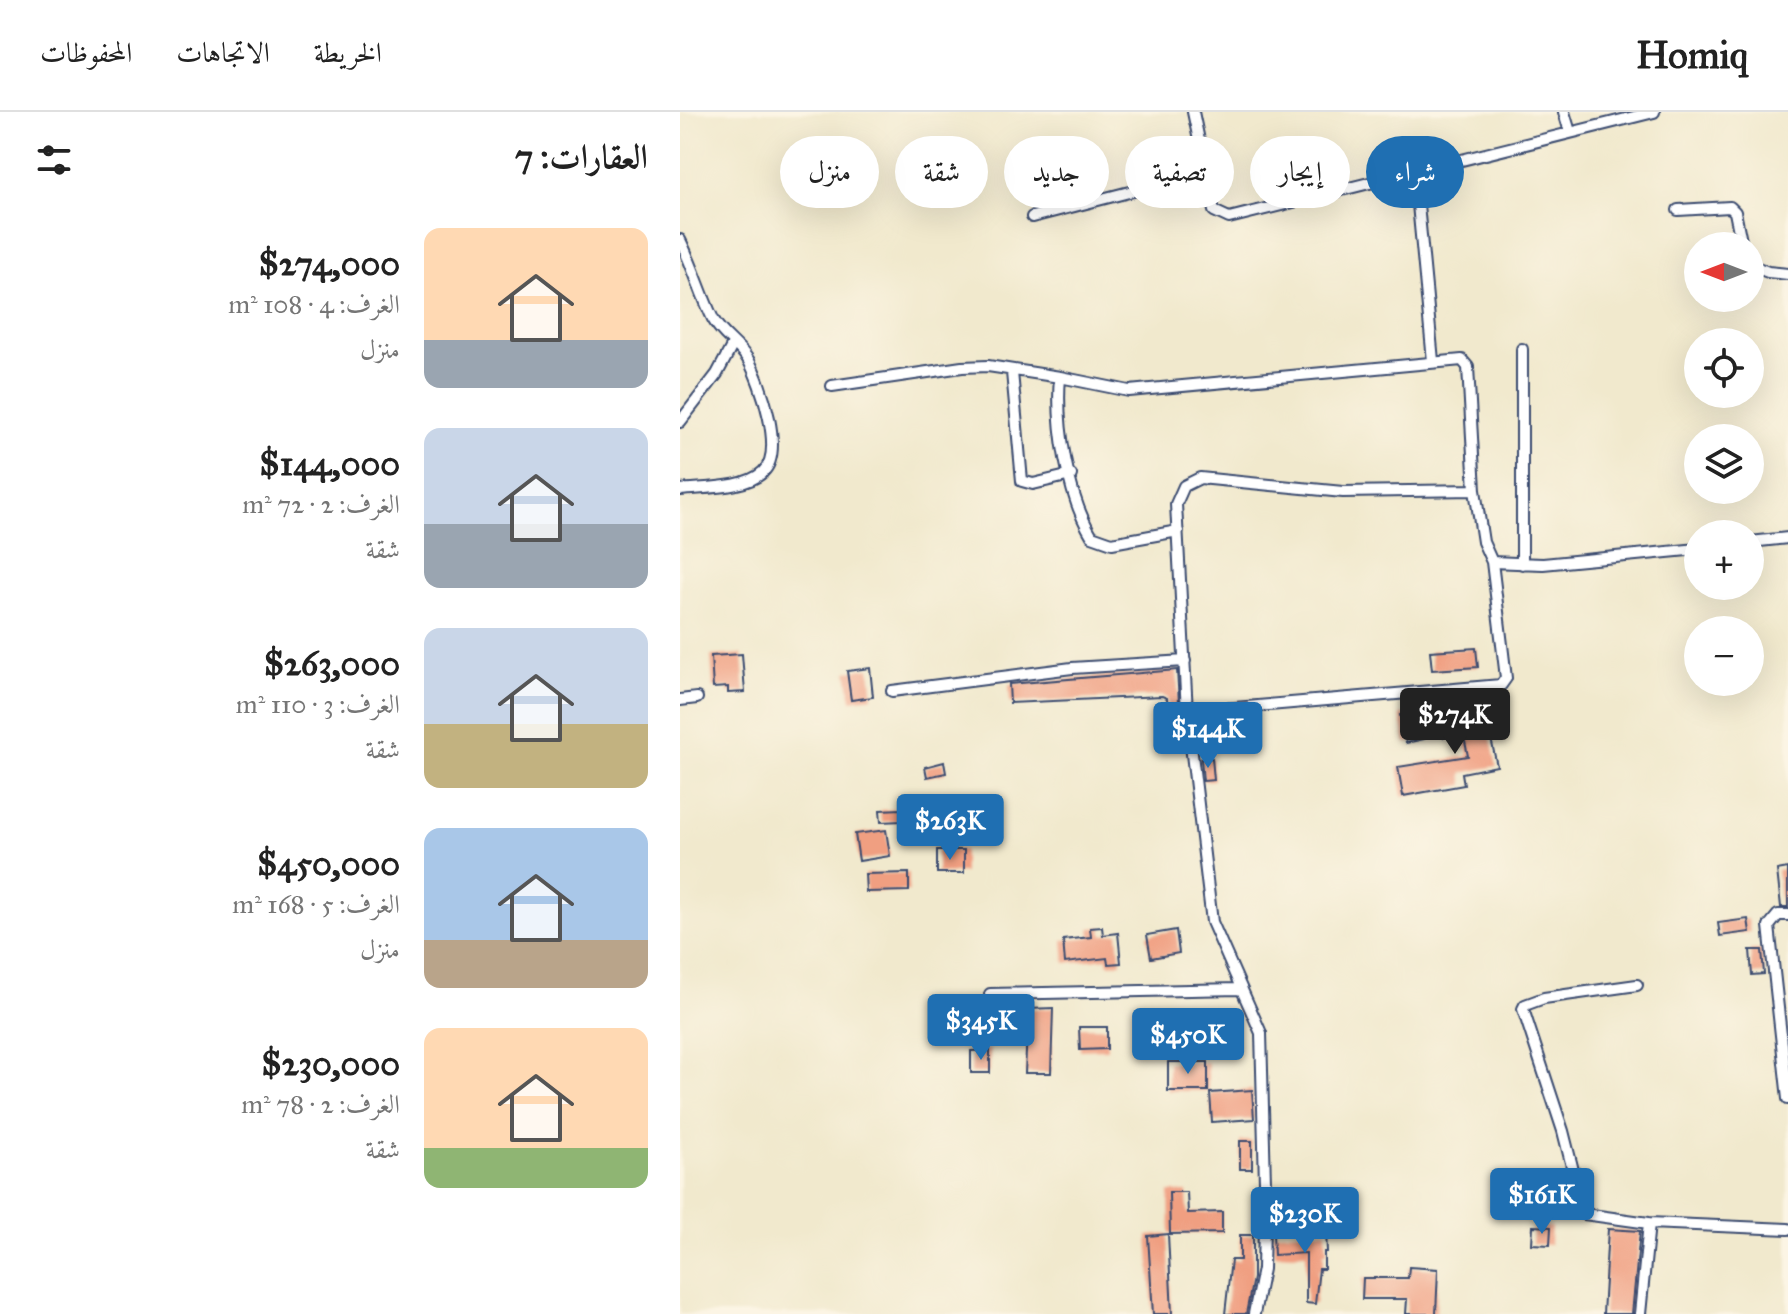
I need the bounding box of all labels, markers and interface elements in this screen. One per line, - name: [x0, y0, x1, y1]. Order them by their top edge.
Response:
- text: Homiq: [1636, 32, 1748, 78]
- text: المحفوظات: [40, 35, 132, 70]
- text: الاتجاهات: [176, 35, 270, 70]
- text: الخريطة: [314, 35, 382, 70]
- text: العقارات: 7: [515, 136, 648, 177]
- chip: منزل: [780, 136, 879, 208]
- chip: شقة: [895, 136, 988, 208]
- chip: جديد: [1004, 136, 1109, 208]
- chip: تصفية: [1125, 136, 1234, 208]
- chip: إيجار: [1250, 136, 1350, 208]
- chip: شراء: [1366, 136, 1464, 208]
- icon: filters: [32, 138, 76, 182]
- north arrow: [1684, 232, 1764, 312]
- map controls: [1684, 232, 1764, 696]
- text: $274,000: [259, 243, 400, 284]
- icon: home: [488, 260, 584, 356]
- text: الغرف: 4 · 108 m²: [228, 288, 400, 320]
- button: locate: [1684, 328, 1764, 408]
- text: منزل: [360, 333, 400, 365]
- button: layers: [1684, 424, 1764, 504]
- text: $144,000: [259, 443, 400, 484]
- icon: home: [488, 460, 584, 556]
- text: الغرف: 2 · 72 m²: [242, 488, 400, 520]
- button: +: [1684, 520, 1764, 600]
- text: شقة: [366, 533, 400, 565]
- button: −: [1684, 616, 1764, 696]
- text: $263,000: [264, 643, 400, 684]
- icon: home: [488, 660, 584, 756]
- text: الغرف: 3 · 110 m²: [236, 688, 400, 720]
- pin: $274K: [1399, 688, 1511, 756]
- text: $274K: [1418, 698, 1492, 730]
- pin: $144K: [1152, 702, 1264, 770]
- text: $144K: [1171, 712, 1245, 744]
- text: شقة: [366, 733, 400, 765]
- pin: $263K: [894, 794, 1006, 862]
- text: $263K: [915, 804, 985, 836]
- text: $450,000: [257, 843, 400, 884]
- icon: home: [488, 860, 584, 956]
- text: الغرف: 5 · 168 m²: [232, 888, 400, 920]
- text: منزل: [360, 933, 400, 965]
- pin: $345K: [925, 994, 1037, 1062]
- text: $345K: [945, 1004, 1017, 1036]
- pin: $450K: [1132, 1008, 1244, 1076]
- text: $450K: [1150, 1018, 1226, 1050]
- text: $230,000: [261, 1043, 400, 1084]
- icon: home: [488, 1060, 584, 1156]
- text: الغرف: 2 · 78 m²: [241, 1088, 400, 1120]
- text: شقة: [366, 1133, 400, 1165]
- pin: $161K: [1486, 1168, 1598, 1236]
- text: $161K: [1508, 1178, 1576, 1210]
- pin: $230K: [1249, 1187, 1361, 1255]
- text: $230K: [1269, 1197, 1341, 1229]

